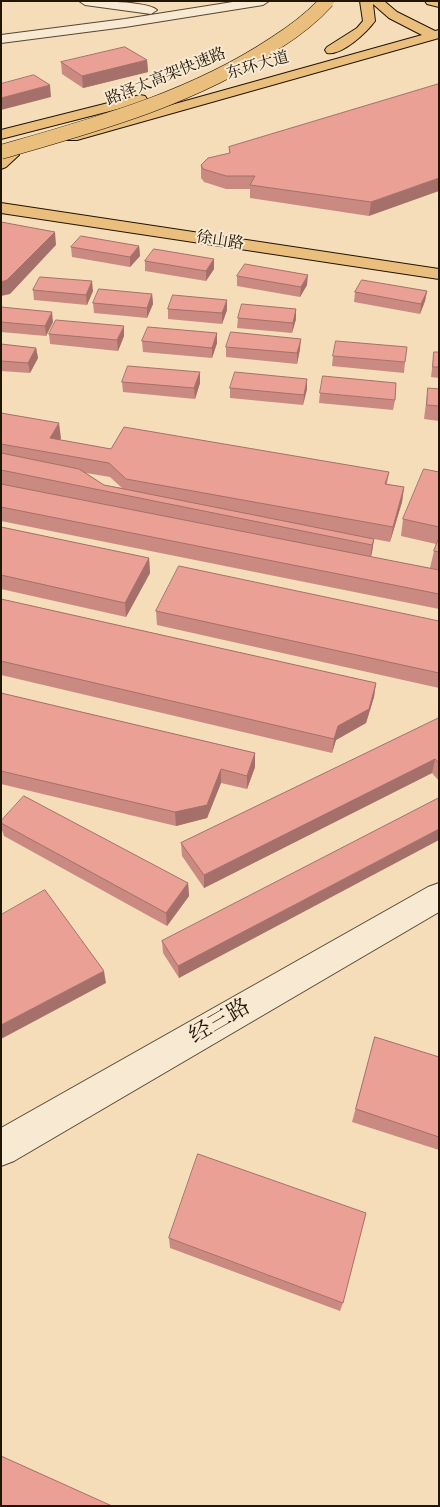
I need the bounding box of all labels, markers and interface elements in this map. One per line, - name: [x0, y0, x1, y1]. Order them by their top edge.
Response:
- street label: 路泽太高架快速路: [103, 44, 229, 110]
- street label: 东环大道: [225, 48, 291, 84]
- street label: 徐山路: [195, 228, 245, 254]
- street label: 经三路: [185, 994, 255, 1050]

